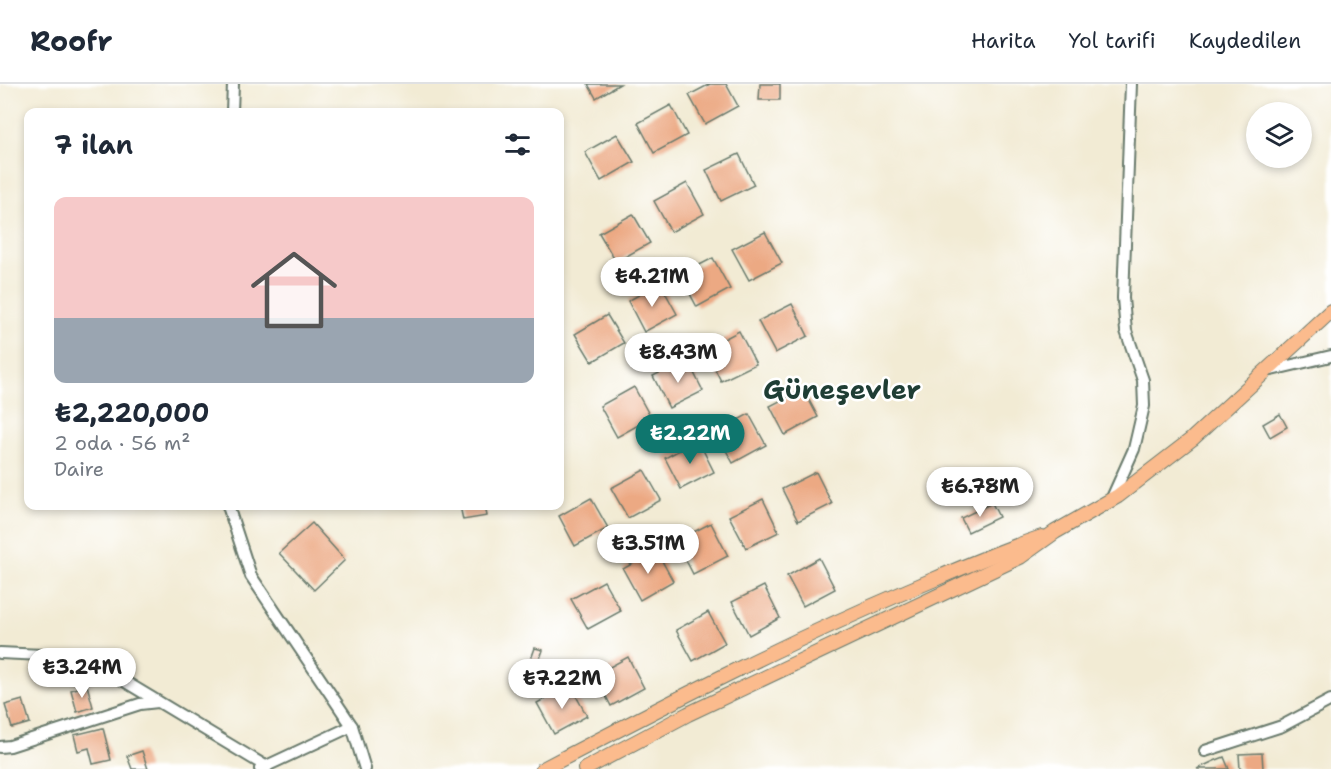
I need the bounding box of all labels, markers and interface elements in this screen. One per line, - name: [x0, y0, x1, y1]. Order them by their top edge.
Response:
- text: Roofr: [30, 22, 112, 60]
- text: Harita: [971, 27, 1036, 55]
- text: Yol tarifi: [1069, 27, 1156, 55]
- text: Kaydedilen: [1189, 27, 1301, 55]
- map controls: [1246, 102, 1312, 168]
- button: layers: [1246, 102, 1312, 168]
- text: 7 ilan: [54, 127, 133, 162]
- icon: filters: [501, 128, 534, 161]
- icon: home: [240, 236, 348, 344]
- pin: ₺4.21M: [603, 257, 701, 308]
- text: ₺4.21M: [615, 263, 689, 289]
- pin: ₺8.43M: [629, 333, 727, 384]
- text: ₺8.43M: [639, 339, 717, 365]
- district label: Güneşevler: [763, 371, 921, 408]
- text: ₺2,220,000: [54, 395, 209, 430]
- pin: ₺2.22M: [641, 414, 739, 465]
- text: ₺2.22M: [649, 420, 731, 446]
- text: 2 oda · 56 m²: [54, 430, 191, 456]
- text: Daire: [54, 456, 104, 482]
- pin: ₺6.78M: [931, 467, 1029, 518]
- text: ₺6.78M: [940, 473, 1020, 499]
- pin: ₺3.51M: [599, 524, 697, 575]
- text: ₺3.51M: [611, 530, 685, 556]
- pin: ₺3.24M: [33, 648, 131, 699]
- text: ₺3.24M: [42, 654, 122, 680]
- pin: ₺7.22M: [513, 659, 611, 710]
- text: ₺7.22M: [522, 665, 602, 691]

